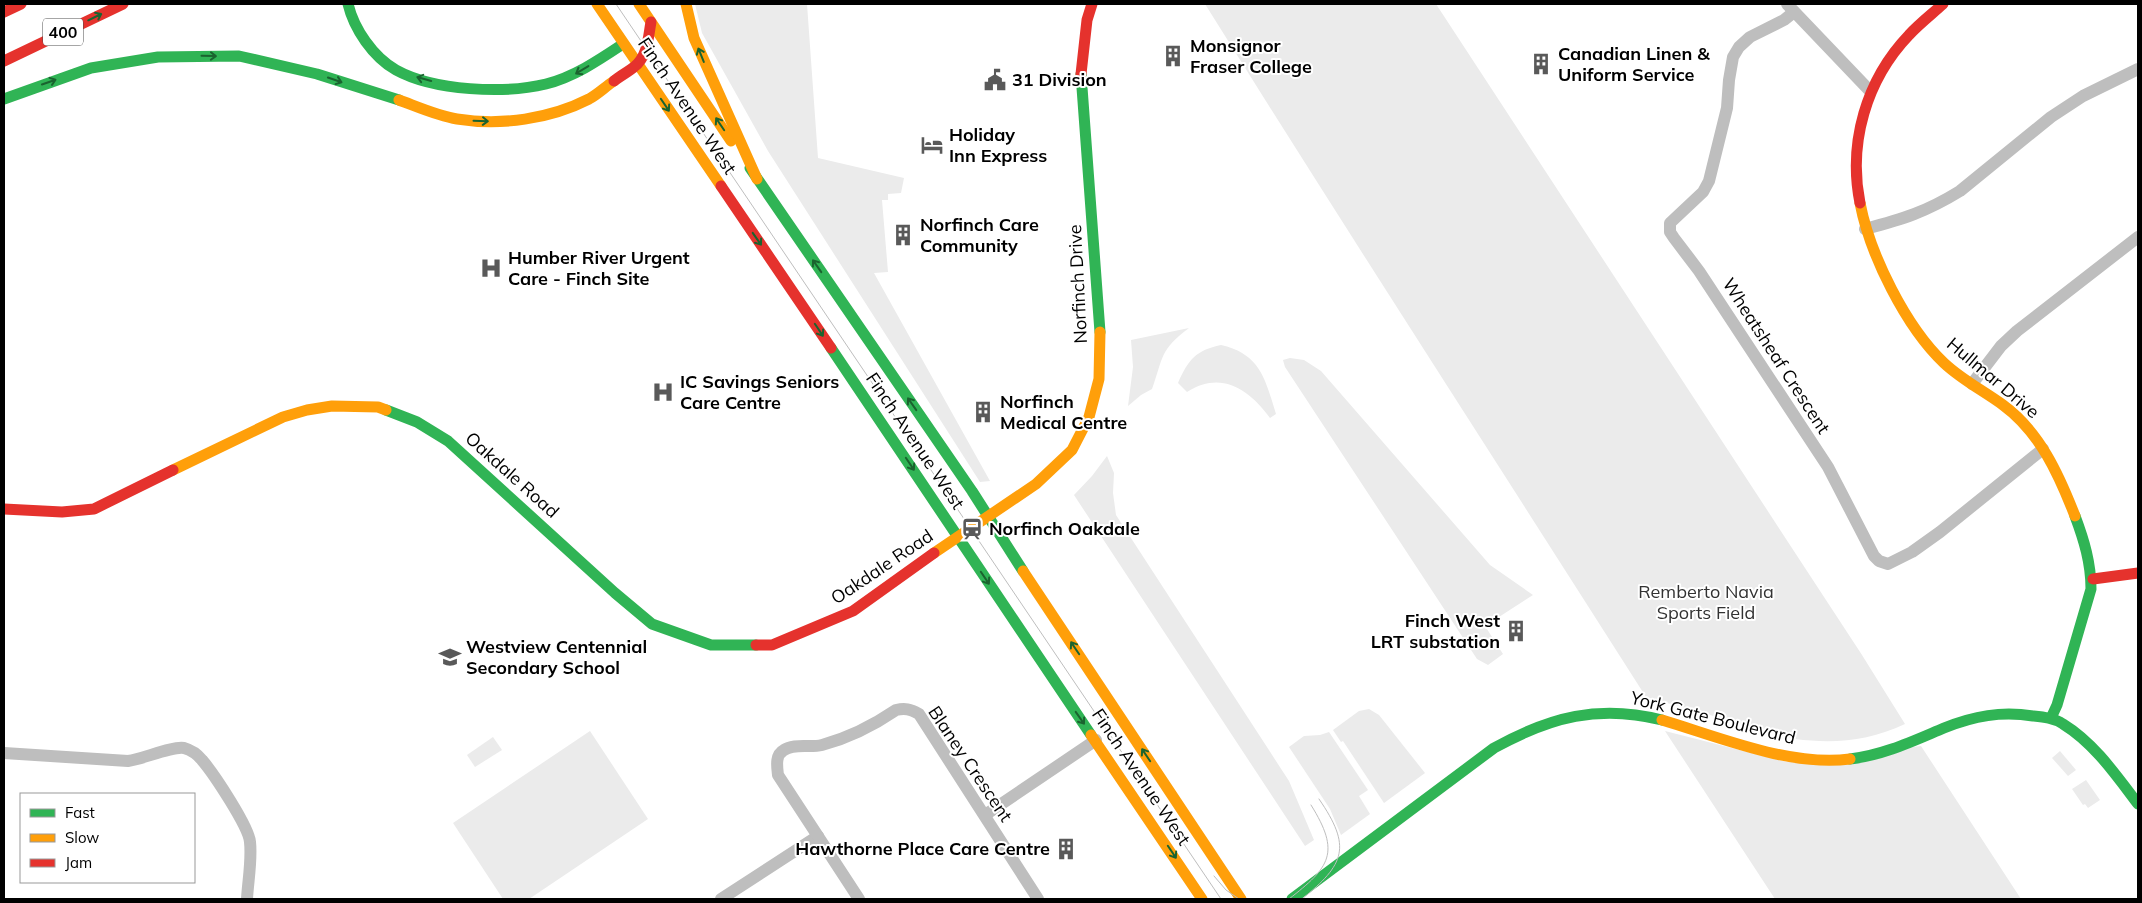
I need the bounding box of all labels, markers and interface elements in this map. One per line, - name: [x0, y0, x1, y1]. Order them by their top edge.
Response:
- one-way arrow: [87, 12, 102, 21]
- road number: 400: [43, 18, 83, 46]
- street label: Finch Avenue West: [633, 33, 742, 179]
- place label: Monsignor Fraser College: [1190, 34, 1312, 78]
- place label: Canadian Linen & Uniform Service: [1558, 42, 1710, 86]
- building icon: Monsignor Fraser College: [1160, 43, 1186, 69]
- one-way arrow: [696, 48, 705, 63]
- one-way arrow: [200, 51, 216, 60]
- building icon: Canadian Linen & Uniform Service: [1528, 51, 1554, 77]
- one-way arrow: [576, 66, 590, 76]
- public building icon: 31 Division: [982, 67, 1008, 93]
- place label: 31 Division: [1012, 68, 1107, 91]
- one-way arrow: [416, 73, 432, 83]
- one-way arrow: [41, 76, 57, 86]
- one-way arrow: [326, 76, 342, 85]
- one-way arrow: [660, 98, 670, 112]
- one-way arrow: [472, 117, 488, 126]
- one-way arrow: [715, 117, 725, 131]
- place label: Holiday Inn Express: [949, 123, 1047, 167]
- hotel icon: Holiday Inn Express: [919, 132, 945, 158]
- place label: Norfinch Care Community: [920, 213, 1039, 257]
- building icon: Norfinch Care Community: [890, 222, 916, 248]
- street label: Norfinch Drive: [1063, 224, 1092, 344]
- one-way arrow: [752, 232, 762, 246]
- place label: Humber River Urgent Care - Finch Site: [508, 246, 690, 290]
- hospital icon: Humber River Urgent Care - Finch Site: [478, 255, 504, 281]
- one-way arrow: [812, 259, 822, 273]
- street label: Wheatsheaf Crescent: [1717, 274, 1835, 438]
- one-way arrow: [814, 322, 824, 336]
- street label: Hullmar Drive: [1942, 332, 2044, 423]
- street label: Finch Avenue West: [861, 368, 970, 514]
- place label: IC Savings Seniors Care Centre: [680, 370, 839, 414]
- hospital icon: IC Savings Seniors Care Centre: [650, 379, 676, 405]
- place label: Norfinch Medical Centre: [1000, 390, 1127, 434]
- one-way arrow: [907, 398, 917, 412]
- building icon: Norfinch Medical Centre: [970, 399, 996, 425]
- street label: Oakdale Road: [461, 427, 564, 523]
- one-way arrow: [905, 457, 915, 471]
- station icon: Norfinch Oakdale: [959, 516, 985, 542]
- place label: Norfinch Oakdale: [989, 517, 1140, 540]
- street label: Oakdale Road: [826, 524, 937, 609]
- one-way arrow: [980, 571, 990, 585]
- park label: Remberto Navia Sports Field: [1638, 580, 1774, 624]
- place label: Finch West LRT substation: [1371, 609, 1500, 653]
- building icon: Finch West LRT substation: [1503, 618, 1529, 644]
- place label: Westview Centennial Secondary School: [466, 635, 647, 679]
- one-way arrow: [1070, 642, 1080, 656]
- school or university icon: Westview Centennial Secondary School: [437, 644, 463, 670]
- street label: York Gate Boulevard: [1627, 686, 1798, 749]
- street label: Blaney Crescent: [923, 701, 1018, 826]
- street label: Finch Avenue West: [1087, 704, 1196, 850]
- one-way arrow: [1075, 711, 1085, 725]
- one-way arrow: [1141, 748, 1151, 762]
- legend: [20, 793, 195, 883]
- text: Fast: [65, 803, 95, 822]
- text: Slow: [65, 828, 99, 847]
- building icon: Hawthorne Place Care Centre: [1053, 836, 1079, 862]
- place label: Hawthorne Place Care Centre: [795, 837, 1050, 860]
- one-way arrow: [1167, 845, 1177, 859]
- text: Jam: [65, 853, 92, 872]

